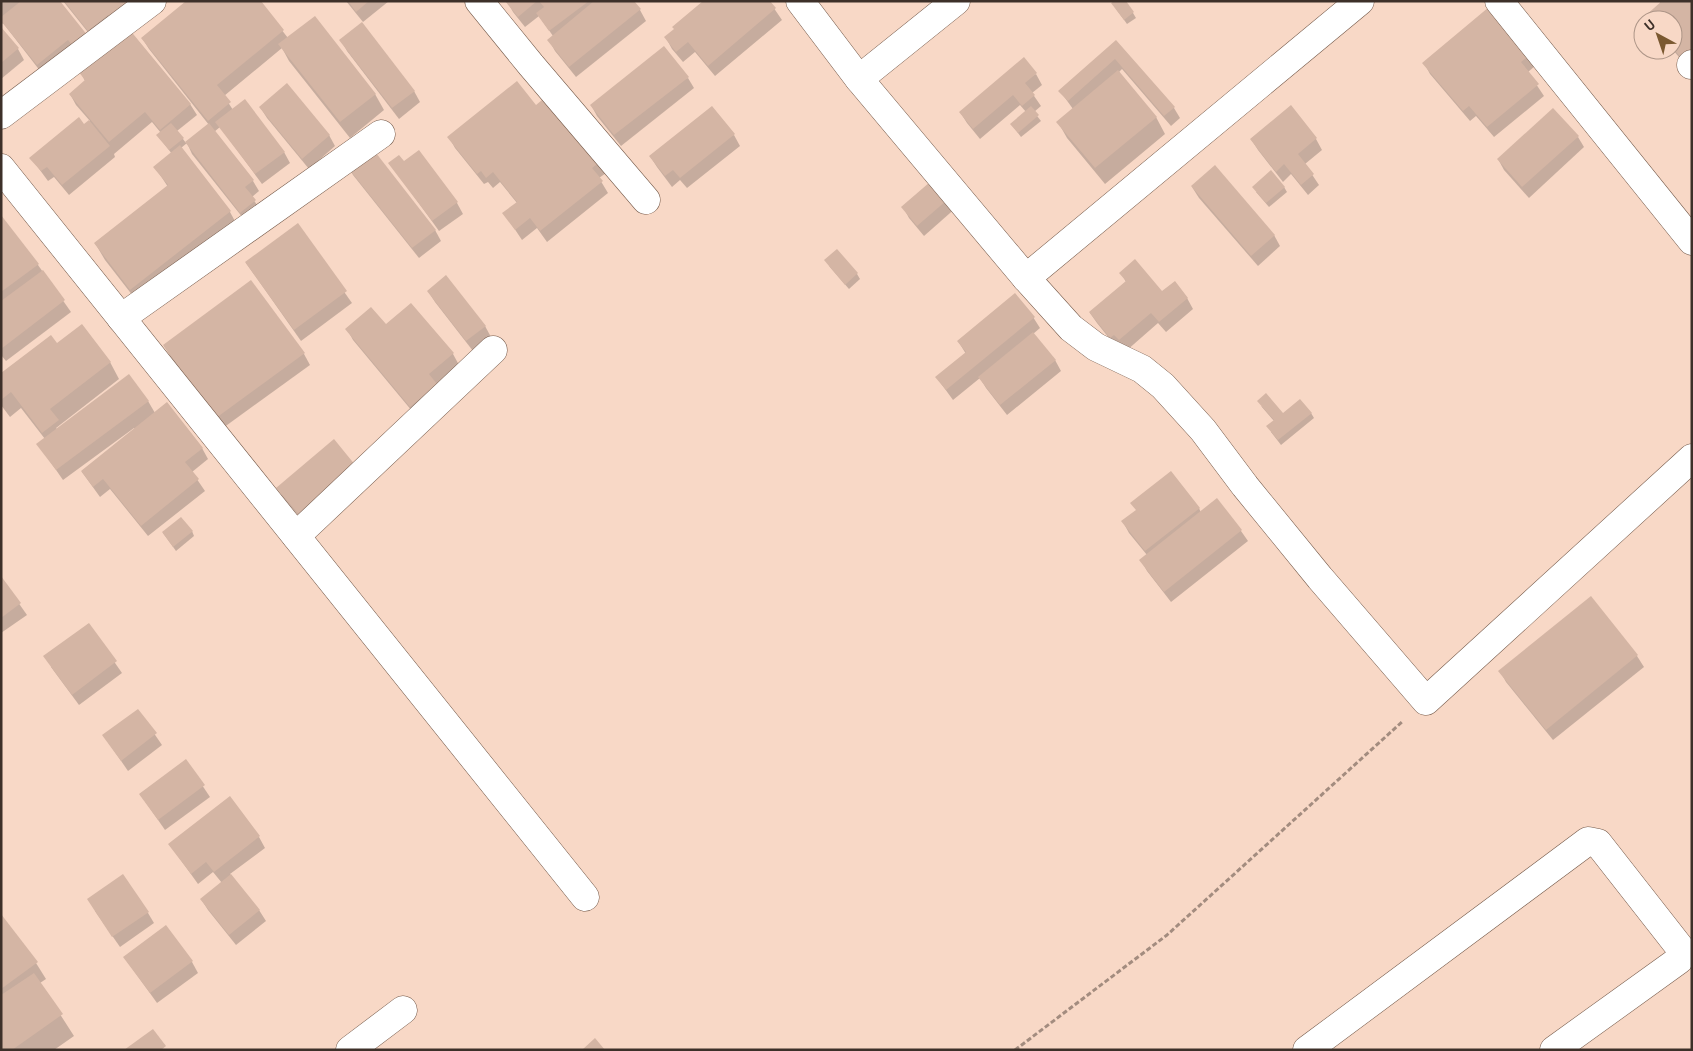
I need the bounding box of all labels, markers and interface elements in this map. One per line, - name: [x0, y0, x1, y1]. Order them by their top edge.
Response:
- north arrow: [1633, 10, 1683, 60]
- text: U: [1640, 15, 1659, 35]

